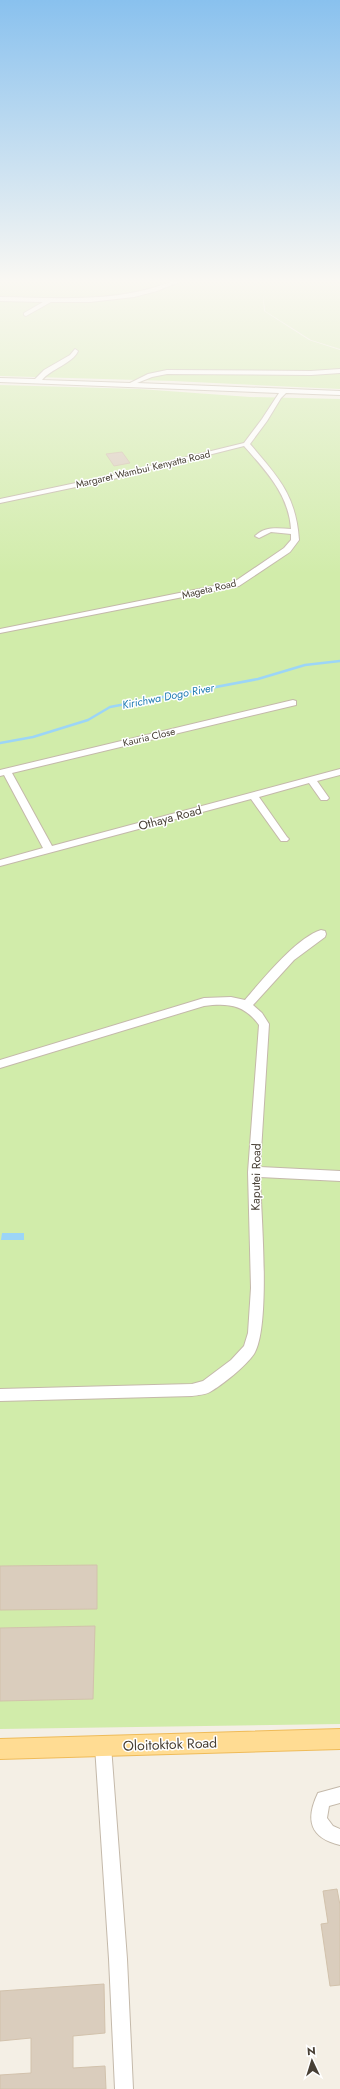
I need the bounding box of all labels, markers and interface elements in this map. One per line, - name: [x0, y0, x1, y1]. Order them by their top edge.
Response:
- street label: Margaret Wambui Kenyatta Road: [74, 446, 212, 492]
- street label: Mageta Road: [180, 575, 238, 603]
- water label: Kirichwa Dogo River: [121, 679, 217, 713]
- street label: Kauria Close: [121, 724, 177, 750]
- street label: Othaya Road: [136, 801, 204, 835]
- street label: Kaputei Road: [246, 1143, 266, 1211]
- street label: Oloitoktok Road: [123, 1732, 217, 1756]
- north arrow: [292, 2041, 332, 2081]
- text: N: [306, 2043, 316, 2059]

